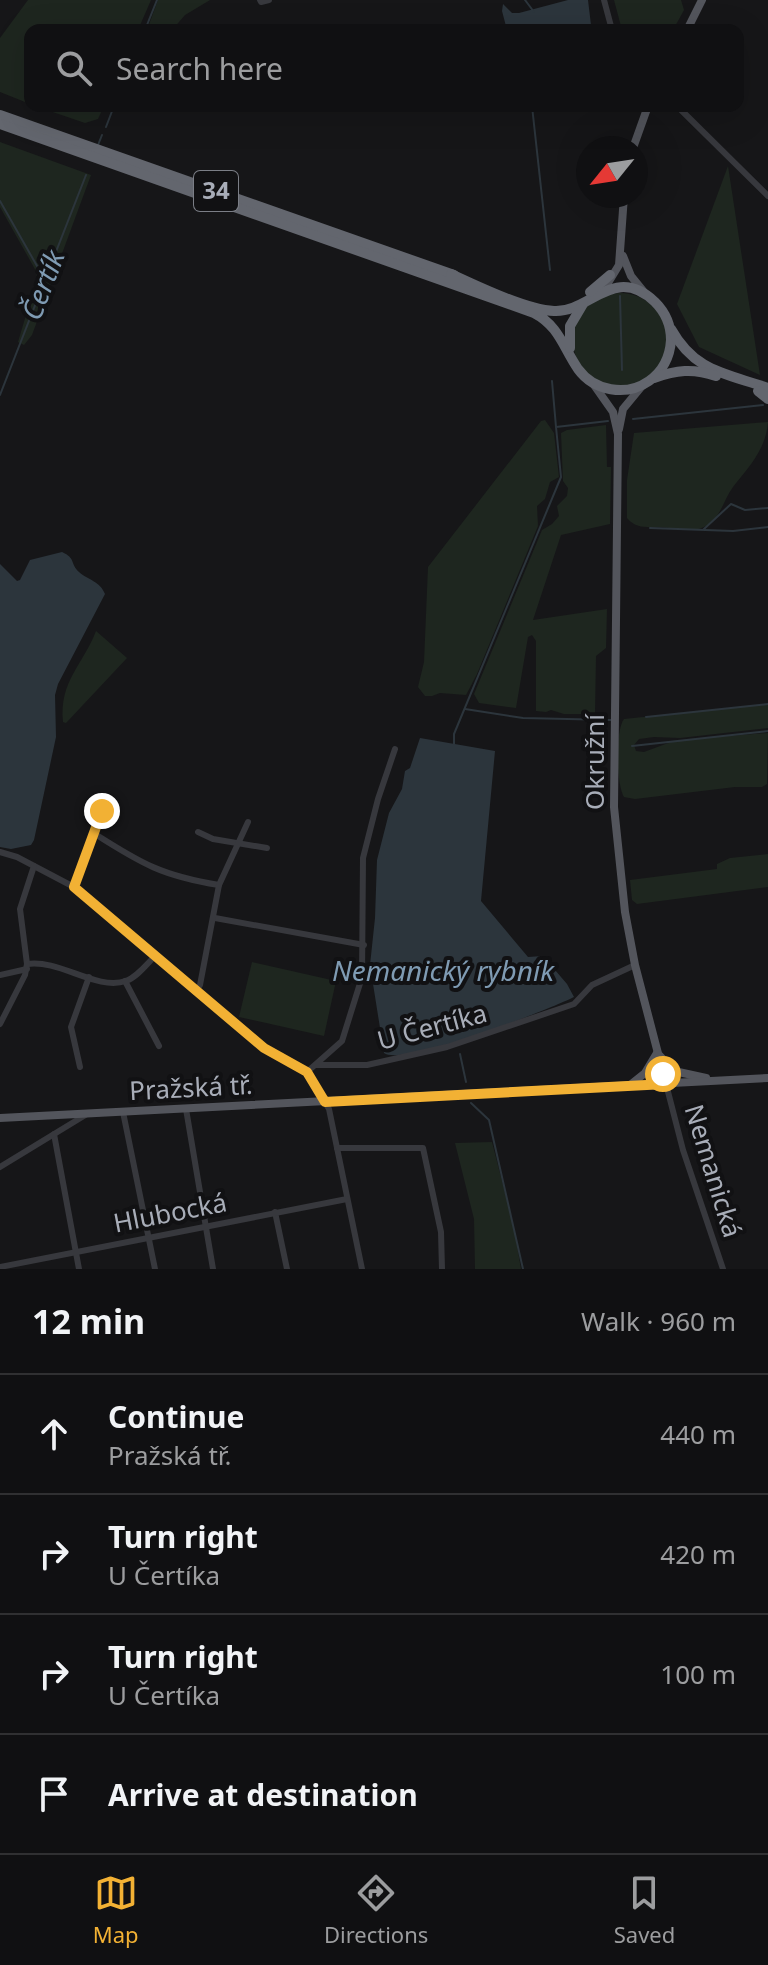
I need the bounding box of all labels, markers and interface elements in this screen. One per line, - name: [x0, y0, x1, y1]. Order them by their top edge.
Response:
- search box: [24, 24, 744, 112]
- icon: search: [52, 46, 96, 90]
- text: Search here: [116, 48, 283, 89]
- north arrow: [576, 136, 648, 208]
- road number: 34: [194, 171, 238, 211]
- water label: Čertík: [11, 243, 73, 325]
- street label: Okružní: [576, 713, 612, 810]
- route end: [84, 793, 120, 829]
- water label: Nemanický rybník: [332, 951, 555, 989]
- street label: U Čertíka: [373, 994, 491, 1058]
- route start: [645, 1056, 681, 1092]
- street label: Pražská tř.: [128, 1066, 253, 1108]
- street label: Nemanická: [677, 1100, 751, 1241]
- street label: Hlubocká: [110, 1183, 230, 1241]
- text: 12 min: [32, 1298, 145, 1344]
- text: Walk · 960 m: [581, 1303, 736, 1339]
- text: Continue: [108, 1396, 244, 1437]
- icon: ahead: [32, 1412, 76, 1456]
- text: 440 m: [660, 1416, 736, 1452]
- text: Pražská tř.: [108, 1437, 231, 1473]
- text: Turn right: [108, 1516, 258, 1557]
- icon: right: [32, 1532, 76, 1576]
- text: 420 m: [660, 1536, 736, 1572]
- text: U Čertíka: [108, 1557, 220, 1593]
- text: Turn right: [108, 1636, 258, 1677]
- icon: right: [32, 1652, 76, 1696]
- text: 100 m: [660, 1656, 736, 1692]
- text: U Čertíka: [108, 1677, 220, 1713]
- icon: arrive: [32, 1772, 76, 1816]
- text: Arrive at destination: [108, 1774, 418, 1815]
- tab: Map: [93, 1871, 139, 1949]
- tab: Directions: [324, 1871, 428, 1949]
- tab: Saved: [614, 1871, 675, 1949]

